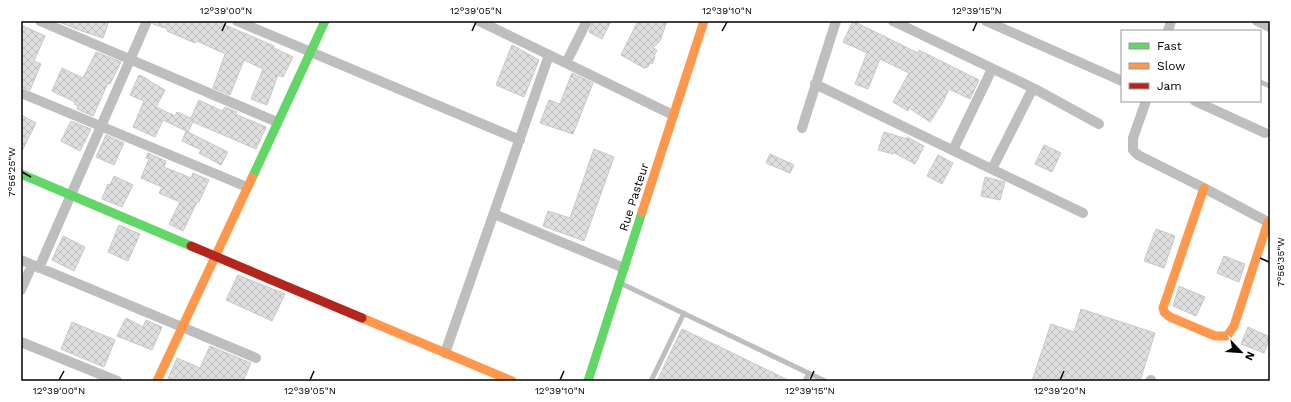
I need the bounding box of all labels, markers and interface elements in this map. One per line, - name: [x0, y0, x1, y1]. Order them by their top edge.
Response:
- text: 12°39'00"N: [200, 5, 252, 16]
- text: 12°39'05"N: [450, 5, 502, 16]
- text: 12°39'10"N: [702, 5, 752, 16]
- text: 12°39'15"N: [952, 5, 1002, 16]
- legend: [1121, 30, 1261, 102]
- text: Fast: [1157, 39, 1182, 53]
- text: Slow: [1157, 59, 1185, 73]
- text: Jam: [1157, 79, 1182, 93]
- text: 7°56'25"W: [6, 147, 17, 197]
- street label: Rue Pasteur: [616, 161, 652, 233]
- text: 7°56'35"W: [1275, 237, 1286, 287]
- north arrow: [1221, 332, 1261, 372]
- text: N: [1242, 350, 1257, 362]
- text: 12°39'00"N: [33, 385, 85, 396]
- text: 12°39'05"N: [284, 385, 336, 396]
- text: 12°39'10"N: [535, 385, 585, 396]
- text: 12°39'15"N: [785, 385, 835, 396]
- text: 12°39'20"N: [1034, 385, 1086, 396]

